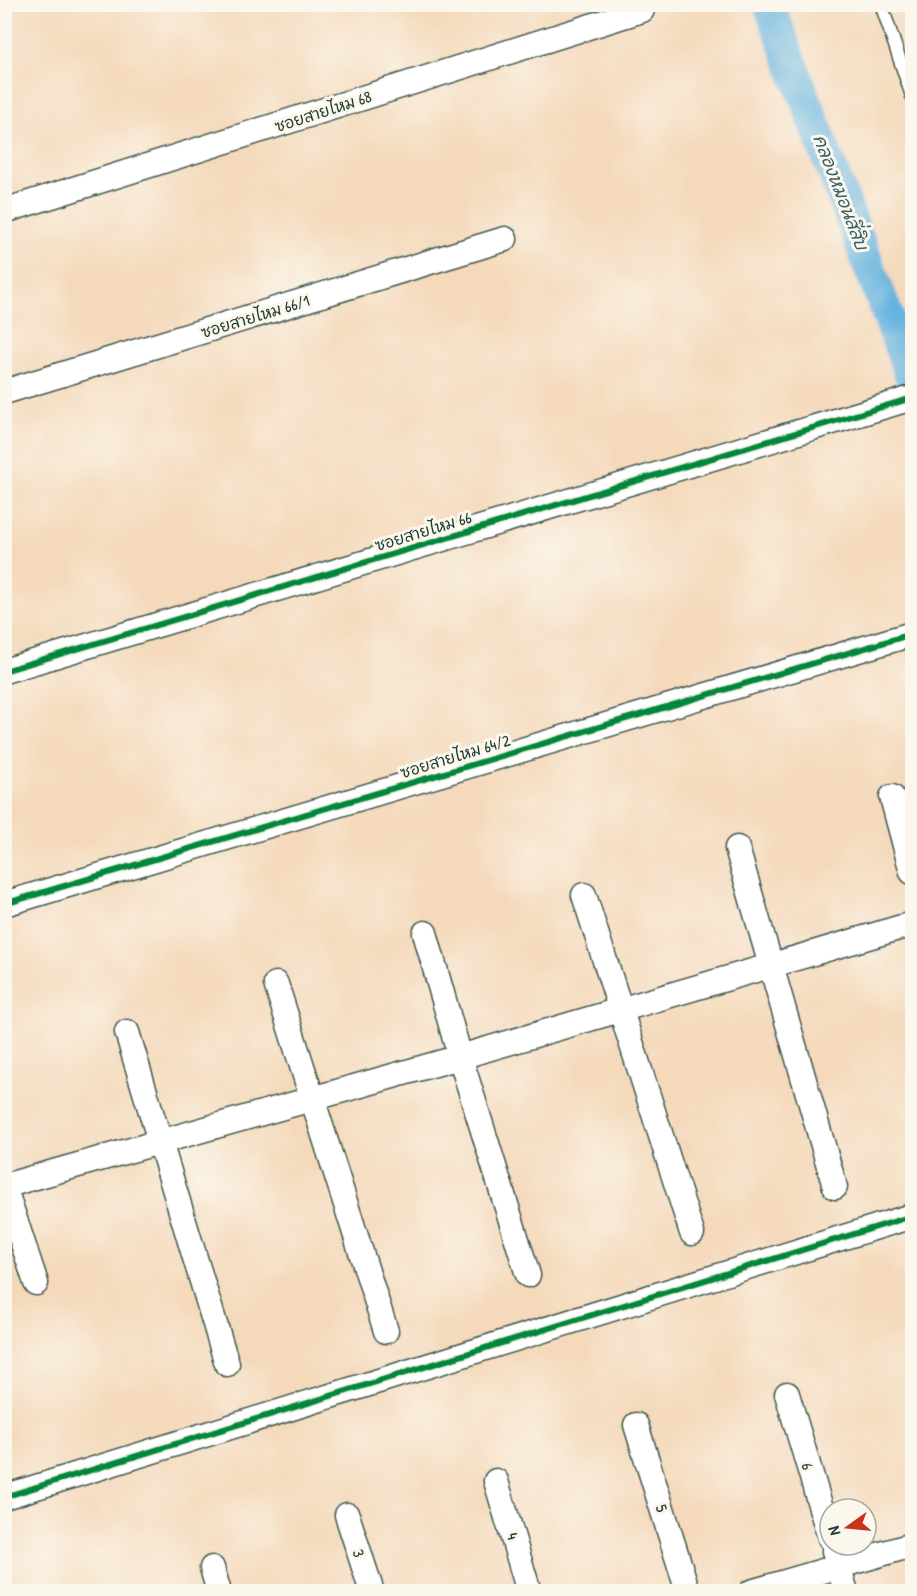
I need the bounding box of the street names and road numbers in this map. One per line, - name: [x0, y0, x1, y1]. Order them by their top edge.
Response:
- street label: ซอยสายไหม 68: [272, 85, 374, 137]
- street label: ซอยสายไหม 66/1: [198, 289, 312, 343]
- street label: ซอยสายไหม 66: [372, 506, 474, 556]
- street label: ซอยสายไหม 64/2: [397, 729, 513, 783]
- street label: 6: [797, 1460, 819, 1472]
- street label: 5: [650, 1501, 674, 1515]
- street label: 4: [502, 1530, 524, 1542]
- street label: 3: [347, 1546, 371, 1560]

